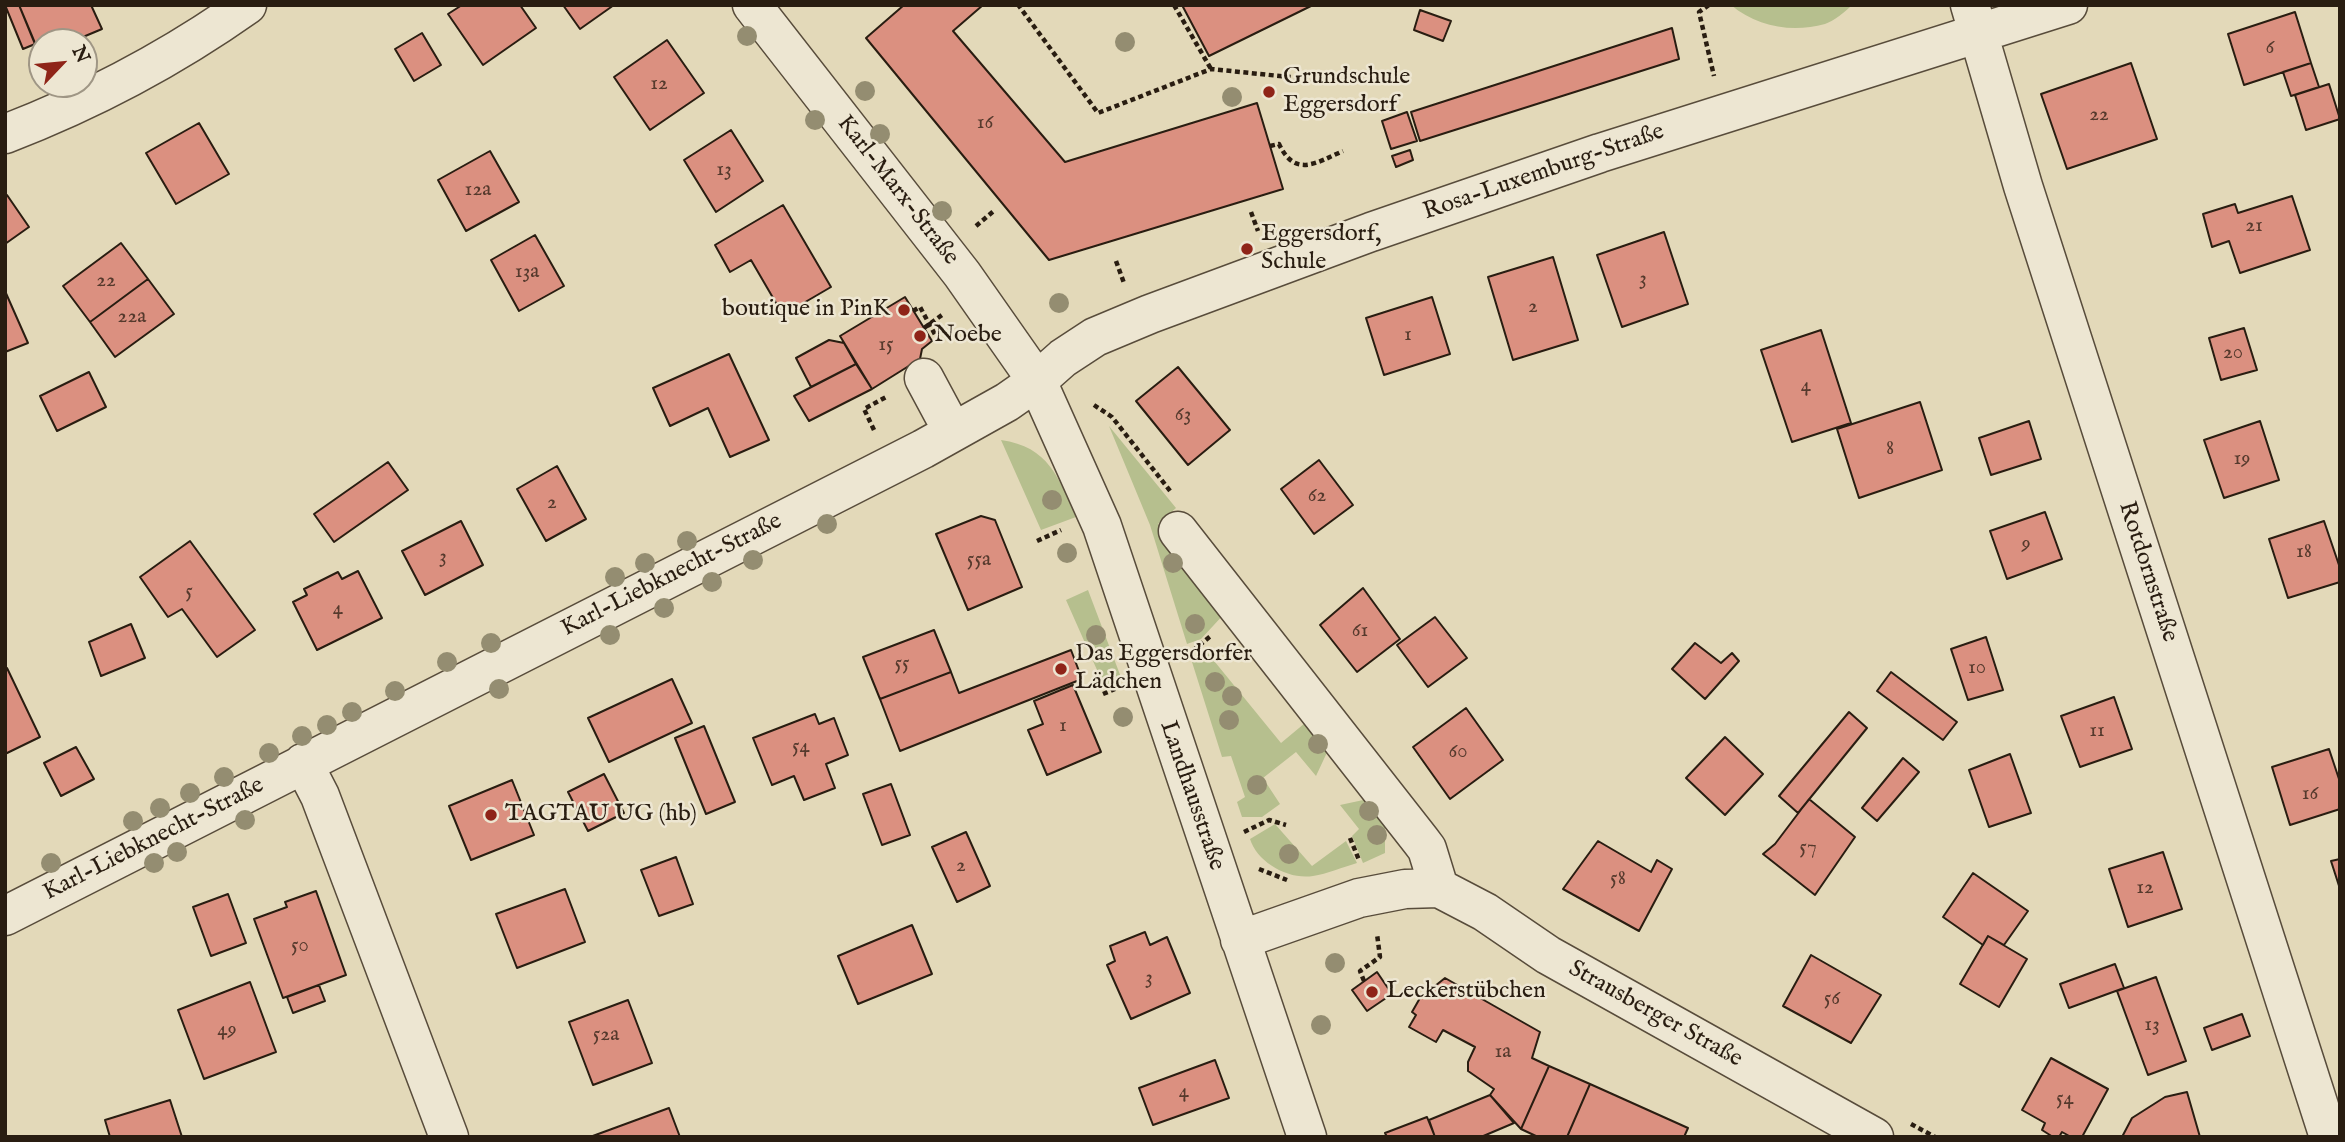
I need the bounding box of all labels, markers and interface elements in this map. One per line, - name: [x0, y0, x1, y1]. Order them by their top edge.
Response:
- north arrow: [28, 28, 98, 98]
- house number: 6: [2266, 36, 2274, 62]
- text: N: [66, 42, 94, 67]
- place label: Grundschule Eggersdorf: [1283, 64, 1410, 120]
- house number: 12: [650, 72, 668, 98]
- marker: Grundschule Eggersdorf: [1261, 84, 1277, 100]
- house number: 22: [2089, 103, 2109, 129]
- street label: Karl-Marx-Straße: [830, 110, 964, 272]
- house number: 16: [977, 111, 993, 137]
- street label: Rosa-Luxemburg-Straße: [1420, 118, 1668, 228]
- house number: 13: [716, 158, 732, 184]
- house number: 12a: [465, 178, 491, 204]
- house number: 21: [2245, 214, 2263, 240]
- place label: Eggersdorf, Schule: [1261, 221, 1382, 277]
- marker: Eggersdorf, Schule: [1239, 241, 1255, 257]
- house number: 13a: [515, 260, 539, 286]
- house number: 3: [1639, 267, 1647, 293]
- house number: 22: [96, 269, 116, 295]
- house number: 2: [1528, 295, 1538, 321]
- place label: boutique in PinK: [722, 296, 890, 324]
- marker: boutique in PinK: [896, 302, 912, 318]
- house number: 22a: [118, 305, 146, 331]
- place label: Noebe: [934, 322, 1002, 350]
- house number: 1: [1404, 323, 1412, 349]
- marker: Noebe: [912, 328, 928, 344]
- house number: 15: [878, 333, 894, 359]
- house number: 20: [2223, 341, 2243, 367]
- house number: 4: [1801, 374, 1811, 400]
- house number: 63: [1175, 403, 1191, 429]
- house number: 8: [1886, 437, 1894, 463]
- house number: 19: [2234, 447, 2250, 473]
- house number: 62: [1308, 484, 1326, 510]
- house number: 2: [547, 491, 557, 517]
- street label: Rotdornstraße: [2111, 498, 2183, 646]
- street label: Karl-Liebknecht-Straße: [557, 508, 787, 644]
- house number: 9: [2021, 532, 2031, 558]
- house number: 18: [2296, 540, 2312, 566]
- house number: 3: [439, 545, 447, 571]
- house number: 55a: [967, 548, 991, 574]
- house number: 5: [185, 580, 193, 606]
- house number: 4: [333, 597, 343, 623]
- house number: 61: [1352, 619, 1368, 645]
- place label: Das Eggersdorfer Lädchen: [1075, 641, 1252, 697]
- house number: 55: [894, 652, 910, 678]
- house number: 10: [1968, 656, 1986, 682]
- marker: Das Eggersdorfer Lädchen: [1053, 661, 1069, 677]
- house number: 1: [1059, 714, 1067, 740]
- street label: Landhausstraße: [1152, 717, 1230, 875]
- house number: 11: [2089, 719, 2105, 745]
- house number: 54: [792, 735, 810, 761]
- house number: 60: [1448, 740, 1468, 766]
- street label: Karl-Liebknecht-Straße: [39, 772, 269, 908]
- house number: 16: [2302, 782, 2318, 808]
- place label: TAGTAU UG (hb): [505, 801, 697, 829]
- marker: TAGTAU UG (hb): [483, 807, 499, 823]
- house number: 57: [1799, 836, 1817, 862]
- house number: 2: [956, 854, 966, 880]
- house number: 58: [1610, 867, 1626, 893]
- house number: 12: [2136, 876, 2154, 902]
- house number: 50: [291, 934, 309, 960]
- street label: Strausberger Straße: [1563, 955, 1747, 1075]
- house number: 3: [1145, 966, 1153, 992]
- place label: Leckerstübchen: [1386, 978, 1546, 1006]
- marker: Leckerstübchen: [1364, 984, 1380, 1000]
- house number: 56: [1824, 987, 1840, 1013]
- house number: 13: [2144, 1013, 2160, 1039]
- house number: 49: [217, 1018, 237, 1044]
- house number: 52a: [593, 1023, 619, 1049]
- house number: 1a: [1495, 1040, 1511, 1066]
- house number: 4: [1179, 1080, 1189, 1106]
- house number: 54: [2056, 1087, 2074, 1113]

